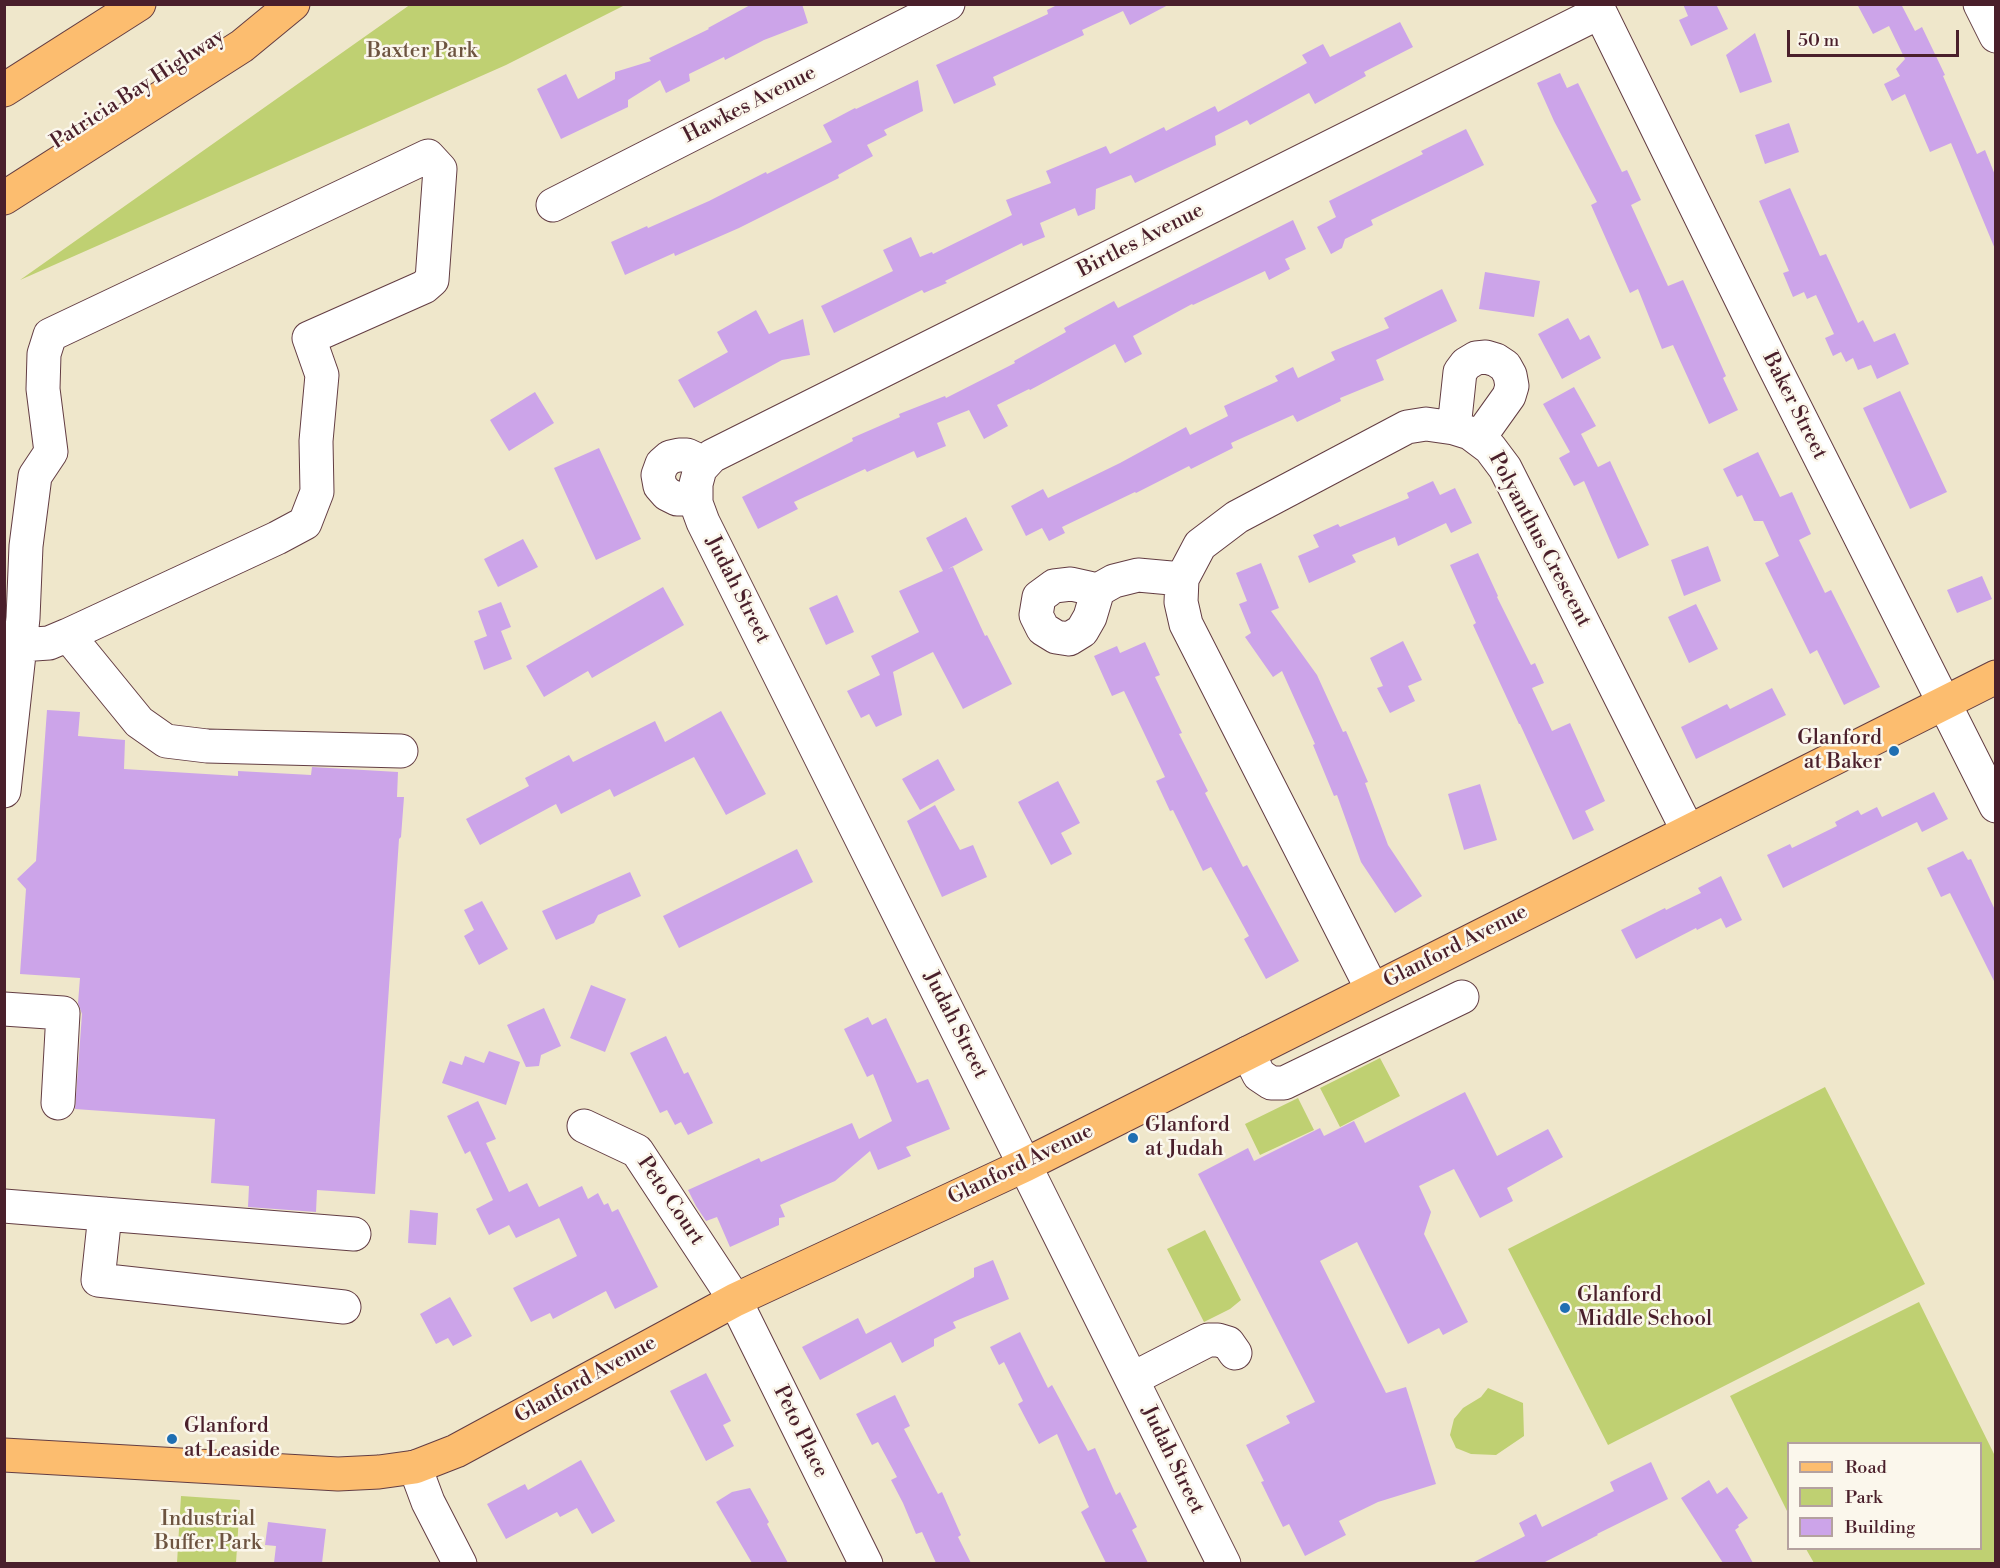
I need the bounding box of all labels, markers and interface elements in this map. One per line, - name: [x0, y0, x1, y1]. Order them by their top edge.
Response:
- scale bar: [1790, 18, 1962, 56]
- street label: Patricia Bay Highway: [46, 24, 230, 156]
- text: 50 m: [1798, 29, 1839, 52]
- park label: Baxter Park: [367, 39, 477, 65]
- street label: Hawkes Avenue: [679, 61, 821, 149]
- street label: Birtles Avenue: [1074, 198, 1208, 284]
- street label: Baker Street: [1756, 348, 1832, 464]
- street label: Polyanthus Crescent: [1482, 448, 1596, 632]
- street label: Judah Street: [699, 532, 775, 648]
- place label: Glanford at Baker: [1797, 726, 1882, 776]
- marker: Glanford at Baker: [1887, 744, 1901, 758]
- street label: Glanford Avenue: [1380, 900, 1532, 994]
- street label: Judah Street: [917, 967, 993, 1083]
- place label: Glanford at Judah: [1145, 1113, 1230, 1163]
- street label: Glanford Avenue: [944, 1119, 1098, 1211]
- marker: Glanford at Judah: [1126, 1131, 1140, 1145]
- street label: Peto Court: [631, 1152, 709, 1250]
- place label: Glanford Middle School: [1577, 1283, 1712, 1333]
- marker: Glanford Middle School: [1558, 1301, 1572, 1315]
- street label: Glanford Avenue: [511, 1331, 661, 1429]
- street label: Peto Place: [767, 1382, 833, 1482]
- street label: Judah Street: [1135, 1402, 1209, 1518]
- place label: Glanford at Leaside: [184, 1414, 280, 1464]
- marker: Glanford at Leaside: [165, 1432, 179, 1446]
- legend: [1787, 1442, 1982, 1550]
- text: Road: [1845, 1456, 1887, 1479]
- text: Park: [1845, 1486, 1882, 1509]
- park label: Industrial Buffer Park: [154, 1507, 262, 1557]
- text: Building: [1845, 1516, 1915, 1539]

